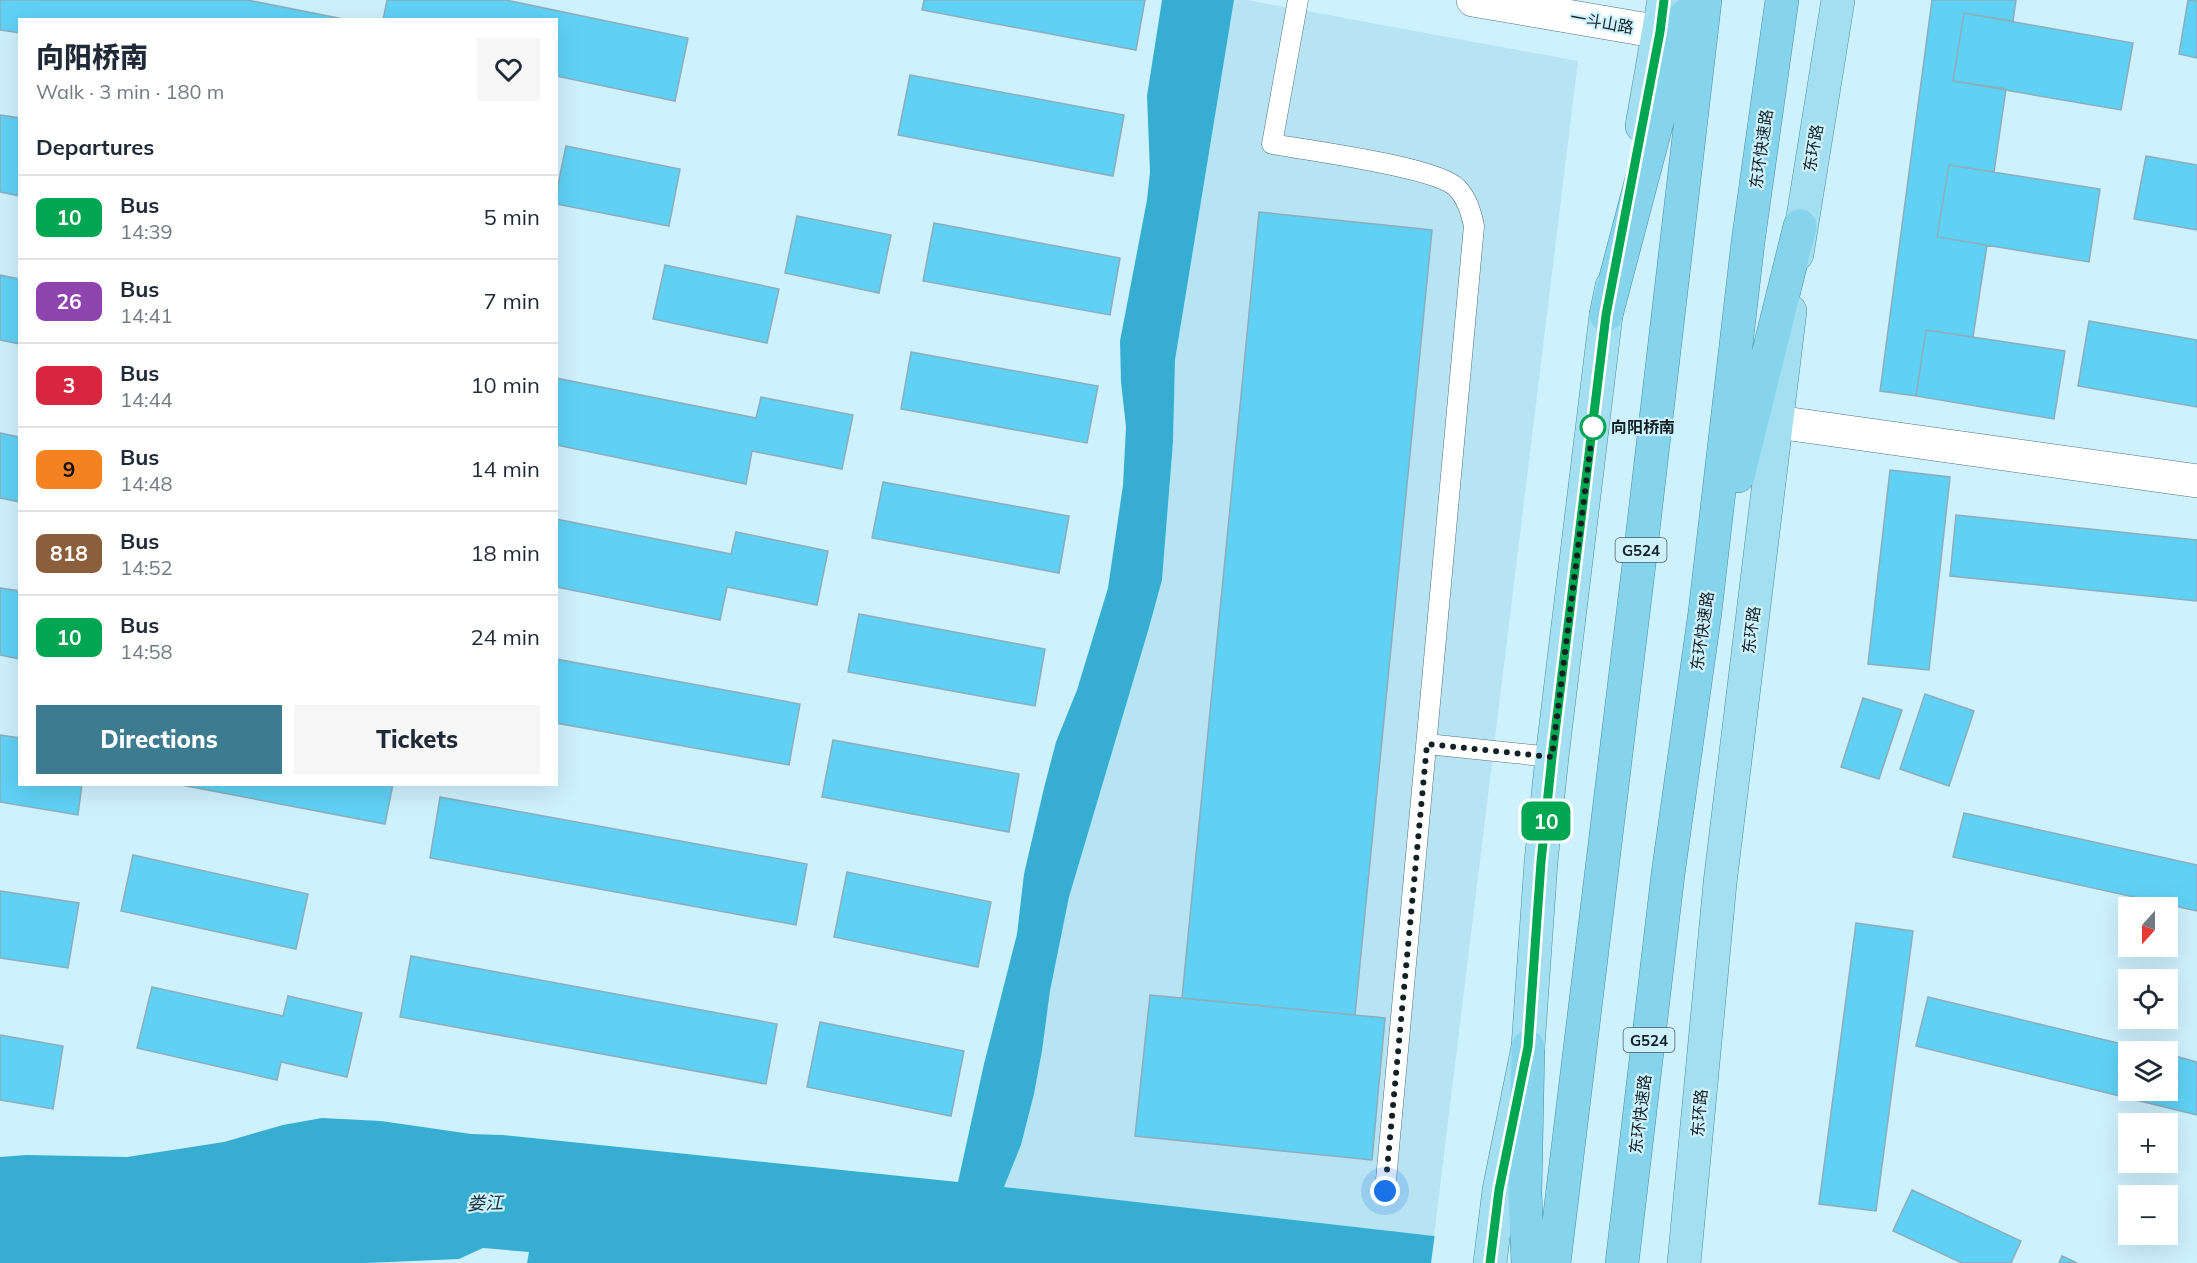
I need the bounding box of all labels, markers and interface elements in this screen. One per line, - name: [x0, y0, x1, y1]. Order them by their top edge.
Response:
- street label: 一斗山路: [1569, 7, 1635, 37]
- button: heart: [477, 38, 540, 101]
- text: 向阳桥南: [36, 39, 148, 74]
- text: Walk · 3 min · 180 m: [36, 79, 224, 104]
- street label: 东环快速路: [1746, 108, 1776, 190]
- street label: 东环路: [1799, 123, 1827, 173]
- text: Departures: [36, 133, 154, 161]
- text: Bus: [120, 191, 159, 219]
- text: 5 min: [484, 203, 540, 231]
- text: 10: [56, 204, 82, 230]
- text: 14:39: [120, 219, 173, 244]
- text: Bus: [120, 275, 159, 303]
- text: 7 min: [484, 287, 540, 315]
- text: 26: [56, 288, 82, 314]
- text: 14:41: [120, 303, 173, 328]
- text: Bus: [120, 359, 159, 387]
- text: 10 min: [470, 371, 540, 399]
- text: 3: [63, 372, 75, 398]
- text: 14:44: [120, 387, 173, 412]
- marker: 向阳桥南: [1580, 414, 1606, 440]
- place label: 向阳桥南: [1611, 417, 1675, 437]
- text: Bus: [120, 443, 159, 471]
- text: 14 min: [470, 455, 540, 483]
- text: 9: [63, 456, 75, 482]
- text: 14:48: [120, 471, 173, 496]
- text: Bus: [120, 527, 159, 555]
- road number: G524: [1616, 538, 1666, 562]
- text: 18 min: [470, 539, 540, 567]
- text: 818: [50, 540, 88, 566]
- text: 14:52: [120, 555, 173, 580]
- street label: 东环快速路: [1687, 590, 1717, 672]
- street label: 东环路: [1738, 605, 1764, 655]
- text: Bus: [120, 611, 159, 639]
- text: 24 min: [470, 623, 540, 651]
- text: 10: [56, 624, 82, 650]
- text: 14:58: [120, 639, 173, 664]
- button: Directions: [36, 705, 282, 774]
- button: Tickets: [294, 705, 540, 774]
- line badge: 10: [1519, 802, 1573, 840]
- text: 10: [1533, 808, 1559, 834]
- north arrow: [2118, 897, 2178, 957]
- map controls: [2118, 897, 2178, 1245]
- button: locate: [2118, 969, 2178, 1029]
- road number: G524: [1624, 1028, 1674, 1052]
- button: layers: [2118, 1041, 2178, 1101]
- street label: 东环快速路: [1625, 1073, 1655, 1155]
- street label: 东环路: [1687, 1088, 1711, 1138]
- button: +: [2118, 1113, 2178, 1173]
- your location: [1370, 1176, 1400, 1206]
- button: −: [2118, 1185, 2178, 1245]
- water label: 娄江: [467, 1191, 505, 1215]

